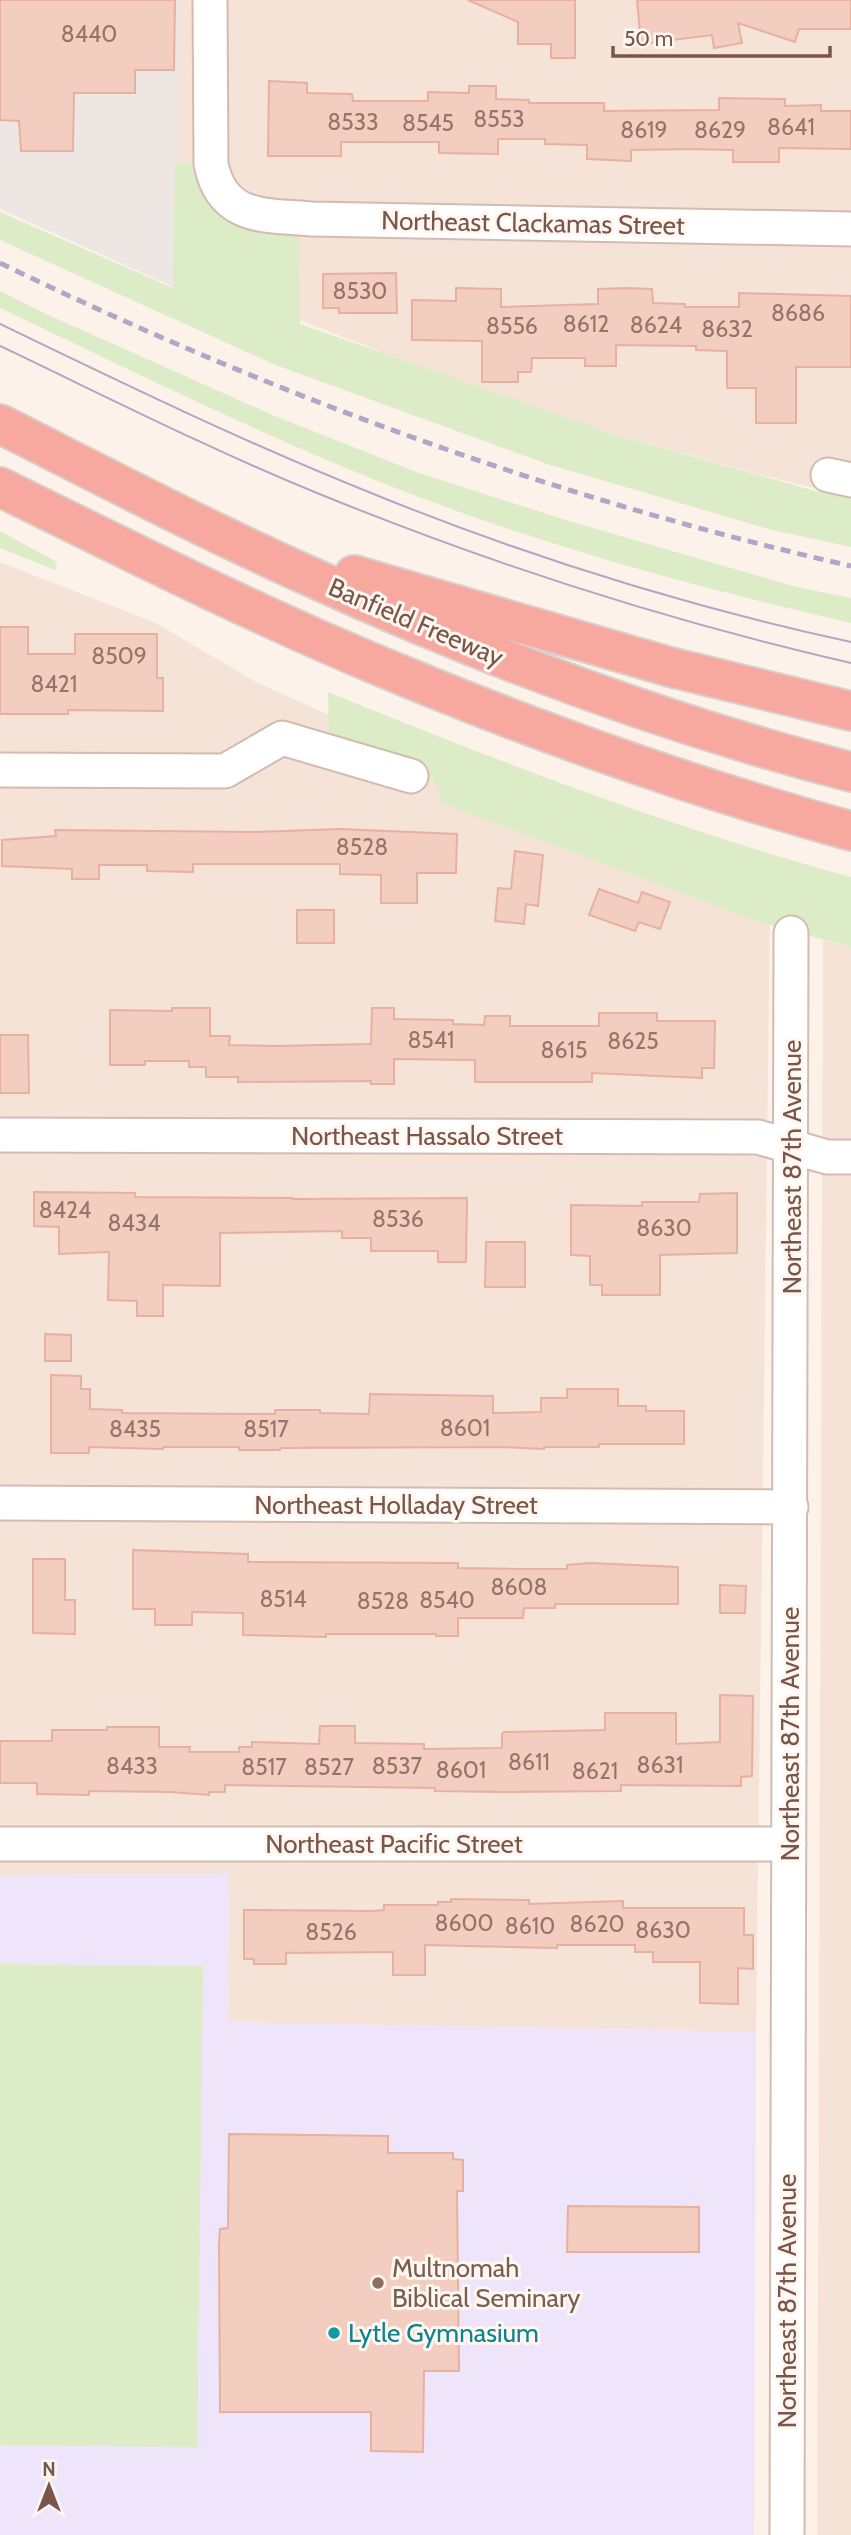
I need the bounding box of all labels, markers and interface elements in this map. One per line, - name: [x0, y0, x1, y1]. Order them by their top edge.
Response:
- scale bar: [613, 14, 830, 58]
- house number: 8440: [61, 20, 117, 48]
- text: 50 m: [624, 26, 673, 51]
- house number: 8553: [473, 105, 525, 133]
- house number: 8533: [327, 108, 379, 136]
- house number: 8545: [402, 109, 454, 137]
- house number: 8641: [767, 113, 815, 141]
- house number: 8619: [620, 116, 668, 144]
- house number: 8629: [694, 116, 746, 144]
- street label: Northeast Clackamas Street: [381, 204, 685, 242]
- house number: 8530: [333, 277, 387, 305]
- house number: 8686: [771, 299, 825, 327]
- house number: 8612: [563, 310, 609, 338]
- house number: 8624: [630, 311, 682, 339]
- house number: 8556: [486, 312, 538, 340]
- house number: 8632: [701, 315, 753, 343]
- street label: Banfield Freeway: [324, 571, 508, 673]
- house number: 8509: [91, 642, 147, 670]
- house number: 8421: [31, 670, 77, 698]
- house number: 8528: [336, 833, 388, 861]
- house number: 8541: [407, 1026, 455, 1054]
- house number: 8625: [607, 1027, 659, 1055]
- house number: 8615: [541, 1036, 587, 1064]
- street label: Northeast 87th Avenue: [776, 1040, 808, 1294]
- street label: Northeast Hassalo Street: [291, 1120, 563, 1152]
- house number: 8424: [39, 1196, 91, 1224]
- house number: 8536: [372, 1205, 424, 1233]
- house number: 8434: [108, 1209, 160, 1237]
- house number: 8630: [636, 1214, 692, 1242]
- house number: 8601: [440, 1414, 490, 1442]
- house number: 8435: [109, 1415, 161, 1443]
- house number: 8517: [243, 1415, 289, 1443]
- street label: Northeast Holladay Street: [254, 1489, 538, 1521]
- house number: 8608: [491, 1573, 548, 1601]
- house number: 8514: [259, 1585, 307, 1613]
- house number: 8540: [419, 1586, 475, 1614]
- house number: 8528: [357, 1587, 409, 1615]
- street label: Northeast 87th Avenue: [774, 1607, 806, 1861]
- house number: 8611: [508, 1748, 550, 1776]
- house number: 8631: [637, 1751, 683, 1779]
- house number: 8433: [106, 1752, 158, 1780]
- house number: 8537: [372, 1752, 423, 1780]
- house number: 8517: [241, 1753, 287, 1781]
- house number: 8527: [304, 1753, 354, 1781]
- house number: 8601: [436, 1756, 486, 1784]
- house number: 8621: [572, 1757, 618, 1785]
- street label: Northeast Pacific Street: [265, 1828, 523, 1860]
- house number: 8600: [434, 1909, 494, 1937]
- house number: 8620: [569, 1910, 625, 1938]
- house number: 8610: [505, 1912, 555, 1940]
- house number: 8630: [635, 1916, 691, 1944]
- house number: 8526: [305, 1918, 357, 1946]
- street label: Northeast 87th Avenue: [771, 2174, 803, 2428]
- place label: Multnomah Biblical Seminary: [392, 2252, 580, 2314]
- marker: Multnomah Biblical Seminary: [370, 2275, 386, 2291]
- place label: Lytle Gymnasium: [348, 2317, 539, 2349]
- marker: Lytle Gymnasium: [326, 2325, 342, 2341]
- north arrow: [14, 2451, 84, 2521]
- text: N: [42, 2458, 56, 2481]

